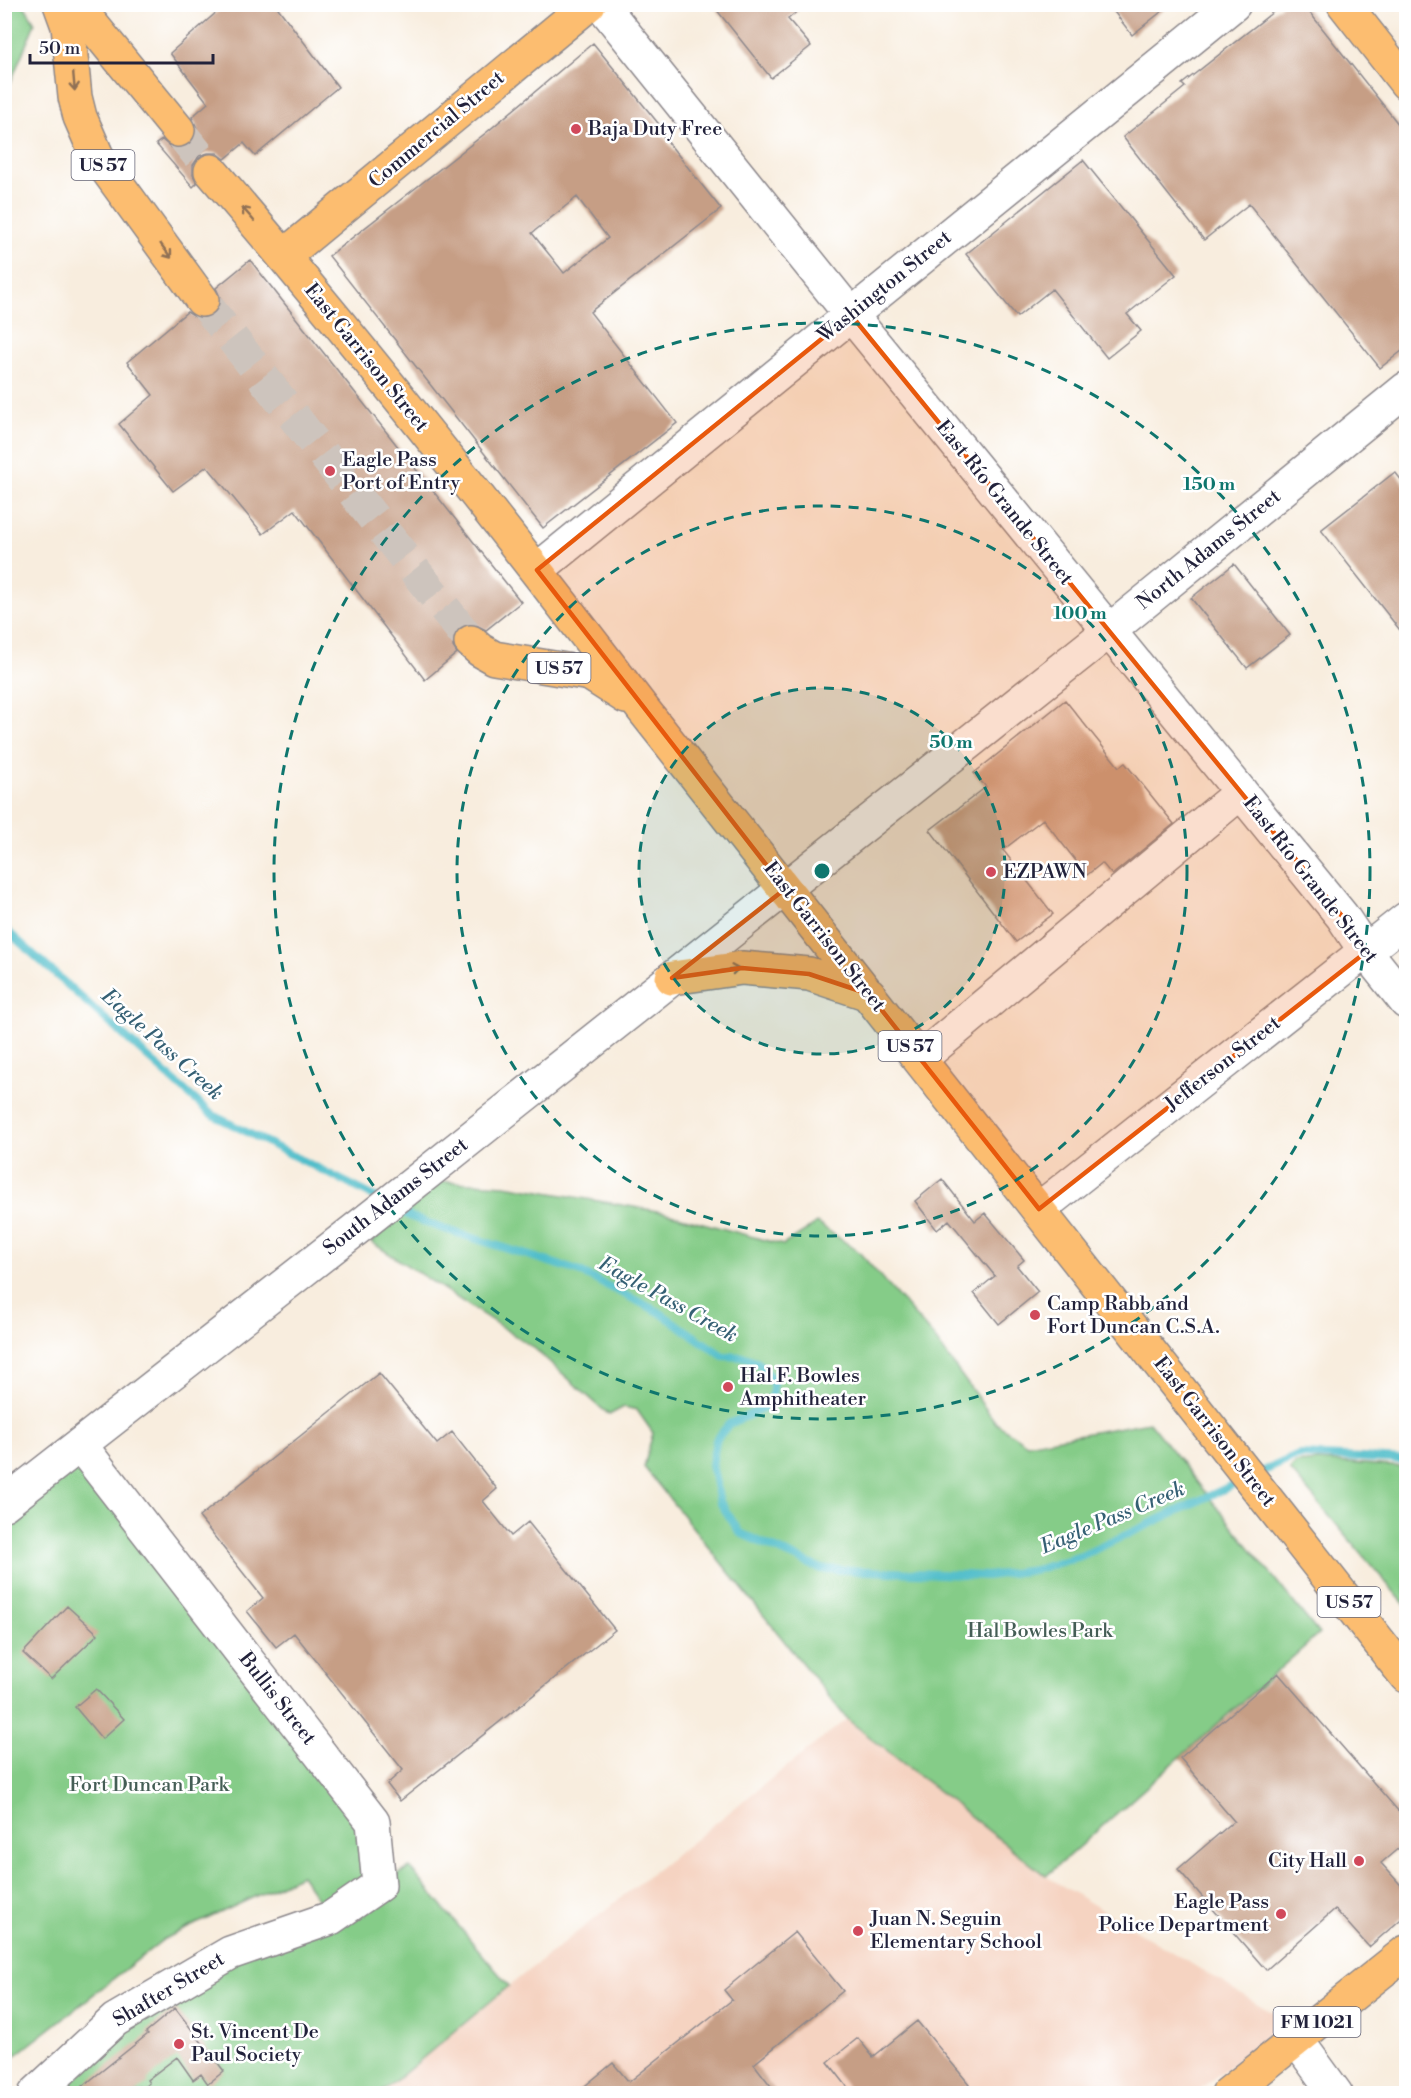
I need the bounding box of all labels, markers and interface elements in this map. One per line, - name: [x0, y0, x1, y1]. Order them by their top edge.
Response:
- scale bar: [30, 27, 213, 65]
- text: 50 m: [39, 37, 81, 60]
- street label: Commercial Street: [364, 66, 510, 194]
- one-way arrow: [69, 72, 80, 92]
- place label: Baja Duty Free: [587, 117, 722, 142]
- marker: Baja Duty Free: [569, 122, 583, 136]
- road number: US 57: [72, 150, 134, 180]
- one-way arrow: [241, 207, 255, 222]
- street label: Washington Street: [812, 225, 957, 349]
- one-way arrow: [159, 242, 172, 258]
- street label: East Garrison Street: [298, 279, 434, 437]
- street label: East Río Grande Street: [930, 415, 1078, 591]
- place label: Eagle Pass Port of Entry: [342, 448, 460, 496]
- marker: Eagle Pass Port of Entry: [323, 464, 337, 478]
- text: 150 m: [1183, 473, 1236, 496]
- street label: North Adams Street: [1132, 484, 1286, 616]
- text: 100 m: [1053, 602, 1107, 625]
- road number: US 57: [528, 653, 590, 683]
- text: 50 m: [929, 731, 973, 754]
- street label: East Río Grande Street: [1237, 791, 1383, 969]
- street label: East Garrison Street: [758, 857, 890, 1017]
- place label: EZPAWN: [1003, 860, 1087, 885]
- centre of rings: [812, 861, 832, 881]
- marker: EZPAWN: [984, 865, 998, 879]
- one-way arrow: [720, 964, 739, 975]
- water label: Eagle Pass Creek: [95, 983, 228, 1106]
- street label: Jefferson Street: [1159, 1011, 1286, 1118]
- road number: US 57: [878, 1031, 942, 1061]
- street label: South Adams Street: [319, 1133, 473, 1261]
- water label: Eagle Pass Creek: [593, 1251, 742, 1349]
- place label: Camp Rabb and Fort Duncan C.S.A.: [1047, 1292, 1220, 1340]
- marker: Camp Rabb and Fort Duncan C.S.A.: [1028, 1308, 1042, 1322]
- street label: East Garrison Street: [1148, 1352, 1280, 1512]
- place label: Hal F. Bowles Amphitheater: [739, 1364, 866, 1412]
- marker: Hal F. Bowles Amphitheater: [721, 1380, 735, 1394]
- water label: Eagle Pass Creek: [1036, 1476, 1189, 1561]
- road number: US 57: [1318, 1587, 1380, 1617]
- park label: Hal Bowles Park: [967, 1619, 1114, 1644]
- street label: Bullis Street: [232, 1647, 321, 1750]
- park label: Fort Duncan Park: [69, 1773, 231, 1798]
- place label: City Hall: [1268, 1849, 1347, 1874]
- marker: City Hall: [1352, 1854, 1366, 1868]
- place label: Eagle Pass Police Department: [1098, 1890, 1269, 1938]
- place label: Juan N. Seguin Elementary School: [869, 1907, 1042, 1955]
- marker: Eagle Pass Police Department: [1274, 1907, 1288, 1921]
- marker: Juan N. Seguin Elementary School: [851, 1924, 865, 1938]
- street label: Shafter Street: [109, 1947, 229, 2033]
- road number: FM 1021: [1274, 2007, 1360, 2037]
- place label: St. Vincent De Paul Society: [191, 2020, 319, 2068]
- marker: St. Vincent De Paul Society: [172, 2037, 186, 2051]

